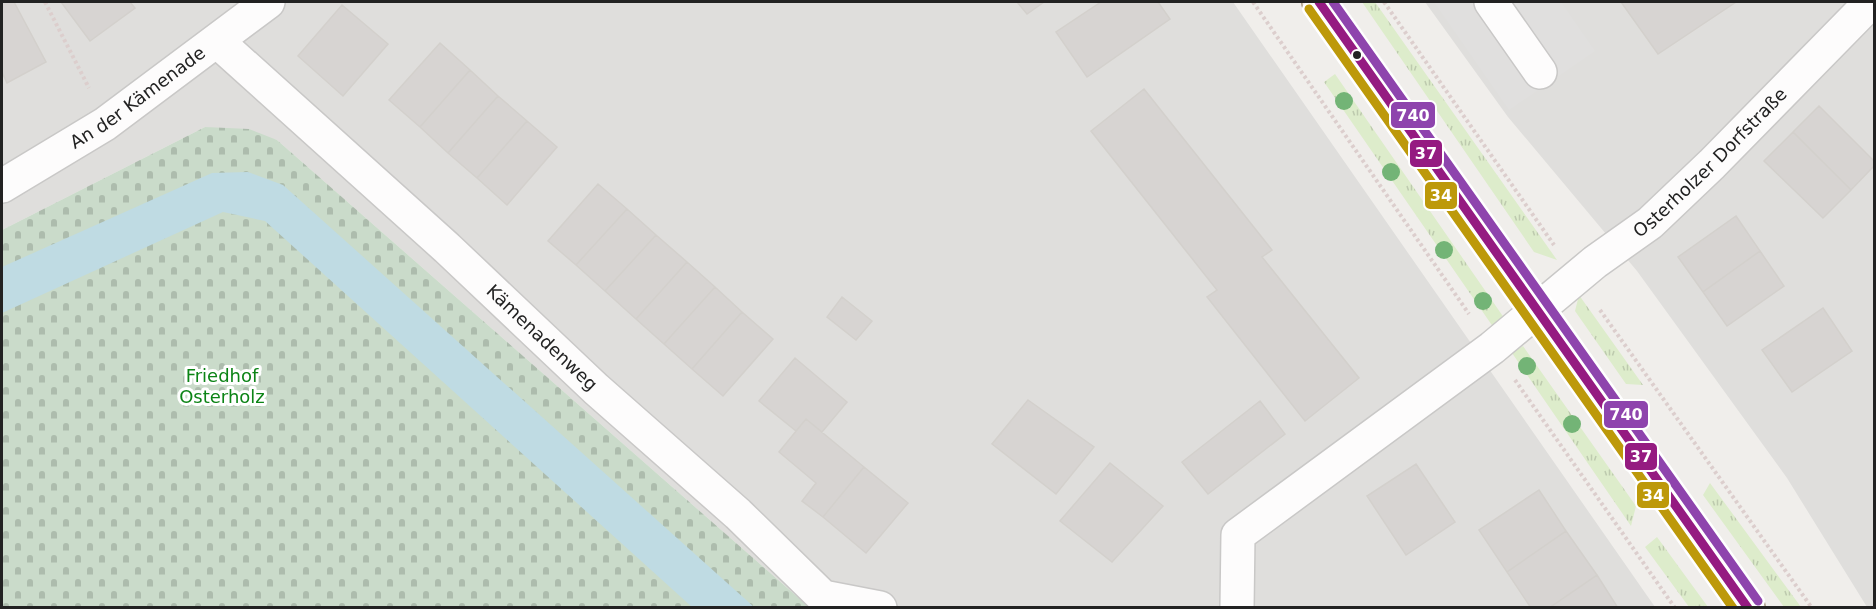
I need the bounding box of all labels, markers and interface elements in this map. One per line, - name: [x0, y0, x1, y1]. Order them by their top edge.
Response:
- street label: An der Kämenade: [66, 42, 209, 153]
- unlabelled marker: [1351, 49, 1363, 61]
- street label: Osterholzer Dorfstraße: [1629, 83, 1791, 242]
- line badge: 740: [1390, 101, 1436, 129]
- text: 740: [1396, 106, 1430, 125]
- line badge: 37: [1409, 139, 1443, 168]
- text: 37: [1415, 144, 1437, 163]
- line badge: 34: [1424, 181, 1458, 210]
- text: 34: [1430, 186, 1452, 205]
- street label: Kämenadenweg: [482, 280, 602, 395]
- park label: Friedhof Osterholz: [179, 365, 265, 407]
- line badge: 740: [1603, 400, 1649, 429]
- text: 740: [1609, 405, 1643, 424]
- line badge: 37: [1624, 442, 1658, 471]
- text: 37: [1630, 447, 1652, 466]
- line badge: 34: [1636, 481, 1670, 509]
- text: 34: [1642, 486, 1664, 505]

